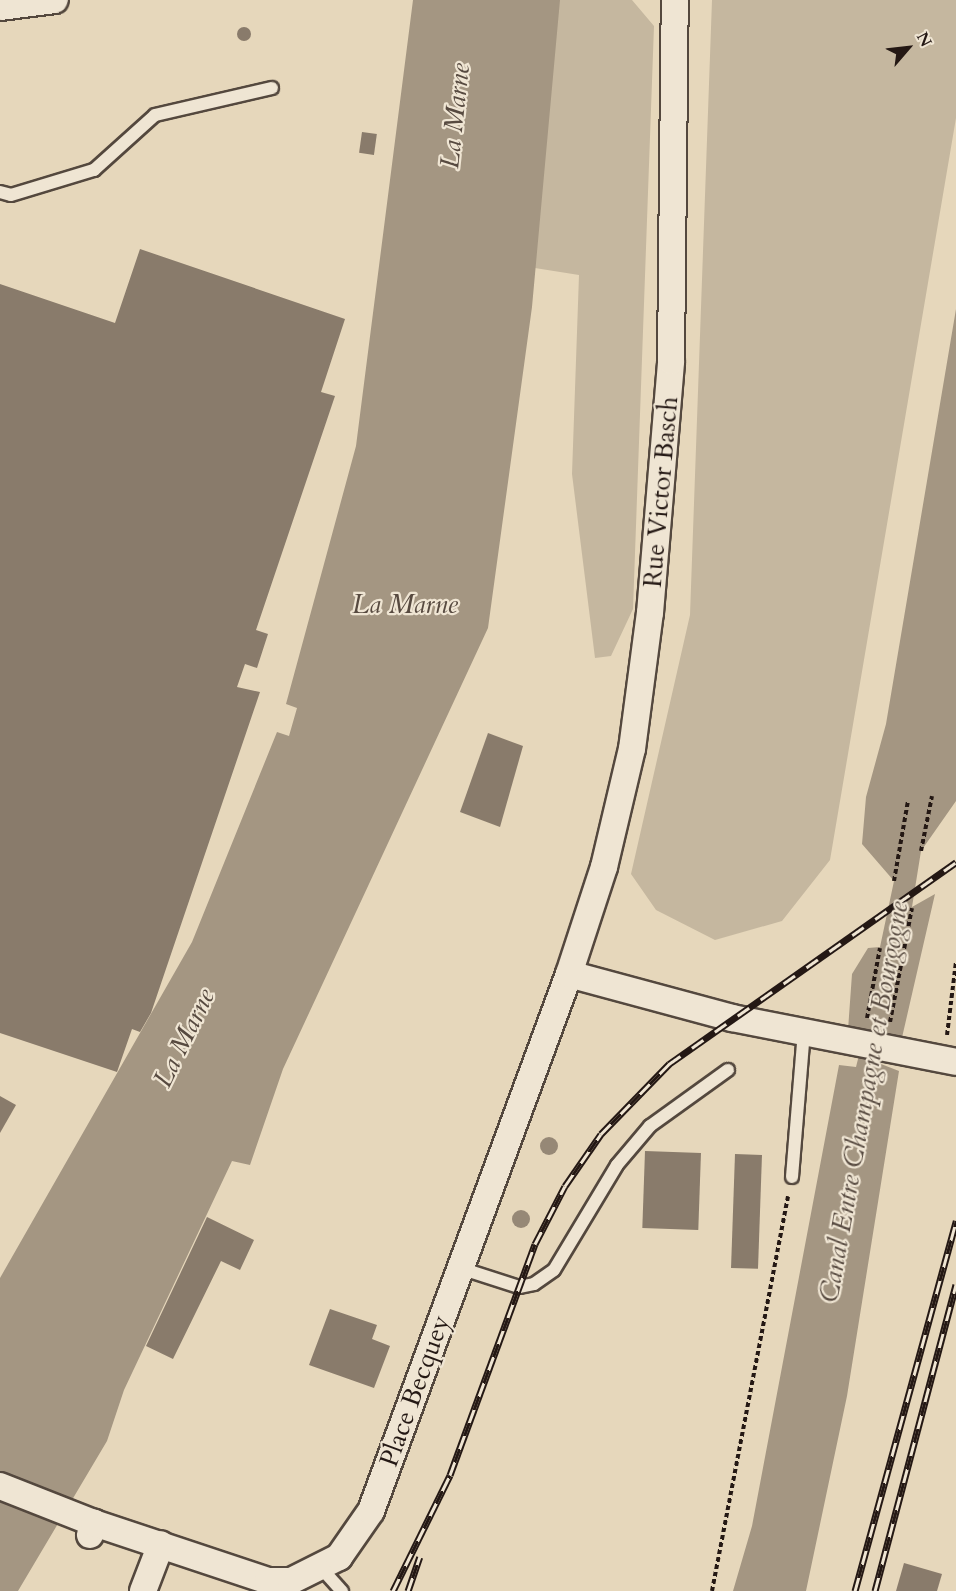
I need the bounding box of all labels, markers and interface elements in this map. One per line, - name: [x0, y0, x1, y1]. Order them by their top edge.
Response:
- north arrow: [878, 18, 938, 78]
- text: N: [911, 28, 937, 51]
- water label: La Marne: [433, 62, 477, 170]
- street label: Rue Victor Basch: [637, 395, 685, 589]
- water label: La Marne: [352, 589, 458, 621]
- water label: Canal Entre Champagne et Bourgogne: [813, 899, 915, 1305]
- water label: La Marne: [146, 983, 222, 1093]
- street label: Place Becquey: [373, 1311, 457, 1471]

